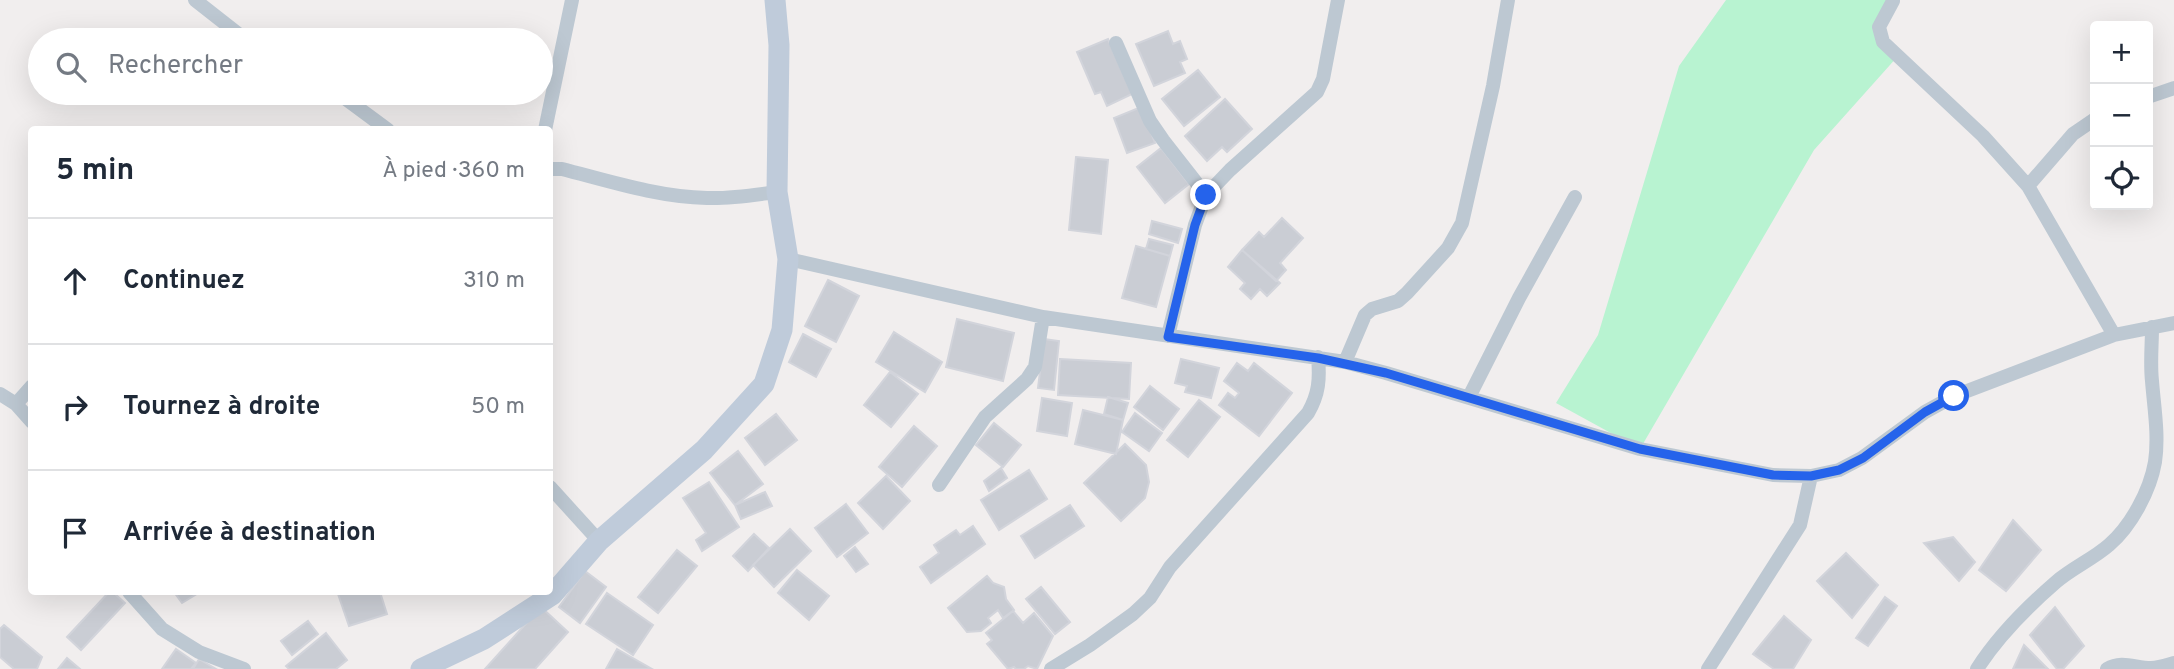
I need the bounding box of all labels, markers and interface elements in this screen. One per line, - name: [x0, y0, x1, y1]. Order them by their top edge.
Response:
- map controls: [2090, 21, 2153, 210]
- button: +: [2090, 21, 2153, 84]
- search box: [28, 28, 553, 105]
- icon: search: [52, 48, 90, 86]
- text: Rechercher: [108, 50, 243, 83]
- button: −: [2090, 84, 2153, 147]
- button: locate: [2090, 147, 2153, 210]
- text: 5 min: [56, 153, 134, 190]
- text: À pied · 360 m: [382, 157, 525, 186]
- route end: [1190, 179, 1221, 210]
- icon: ahead: [56, 262, 94, 300]
- text: Continuez: [123, 265, 245, 298]
- text: 310 m: [463, 267, 525, 296]
- route start: [1938, 380, 1969, 411]
- icon: right: [56, 388, 94, 426]
- text: Tournez à droite: [123, 391, 320, 424]
- text: 50 m: [471, 393, 525, 422]
- icon: arrive: [56, 514, 94, 552]
- text: Arrivée à destination: [123, 517, 376, 550]

